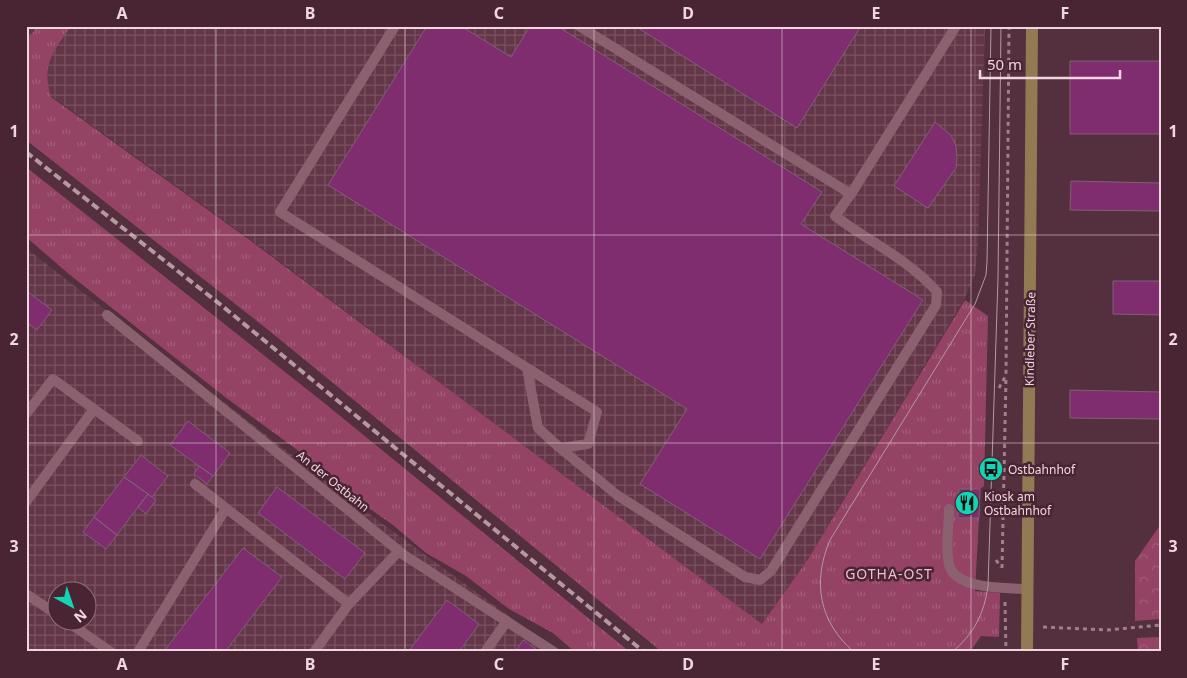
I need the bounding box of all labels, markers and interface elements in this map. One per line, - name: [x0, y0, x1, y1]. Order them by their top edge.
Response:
- text: A: [116, 2, 128, 24]
- text: B: [305, 2, 315, 24]
- text: C: [494, 2, 504, 24]
- text: D: [682, 2, 694, 24]
- text: E: [872, 2, 881, 24]
- text: F: [1061, 2, 1069, 24]
- scale bar: [980, 48, 1120, 80]
- text: 50 m: [987, 54, 1022, 74]
- text: 1: [9, 120, 19, 142]
- text: 1: [1168, 120, 1178, 142]
- street label: Kindleber Straße: [1021, 292, 1039, 386]
- text: 2: [9, 328, 19, 350]
- text: 2: [1168, 328, 1178, 350]
- street label: An der Ostbahn: [293, 446, 373, 516]
- bus stop icon: Ostbahnhof: [978, 456, 1004, 482]
- place label: Ostbahnhof: [1008, 461, 1076, 478]
- place label: Kiosk am Ostbahnhof: [984, 488, 1052, 519]
- restaurant icon: Kiosk am Ostbahnhof: [954, 490, 980, 516]
- text: 3: [9, 535, 19, 557]
- text: 3: [1168, 535, 1178, 557]
- district label: GOTHA-OST: [845, 564, 933, 583]
- north arrow: [48, 580, 98, 630]
- text: N: [70, 605, 91, 627]
- text: A: [116, 653, 128, 675]
- text: B: [305, 653, 315, 675]
- text: C: [494, 653, 504, 675]
- text: D: [682, 653, 694, 675]
- text: E: [872, 653, 881, 675]
- text: F: [1061, 653, 1069, 675]

